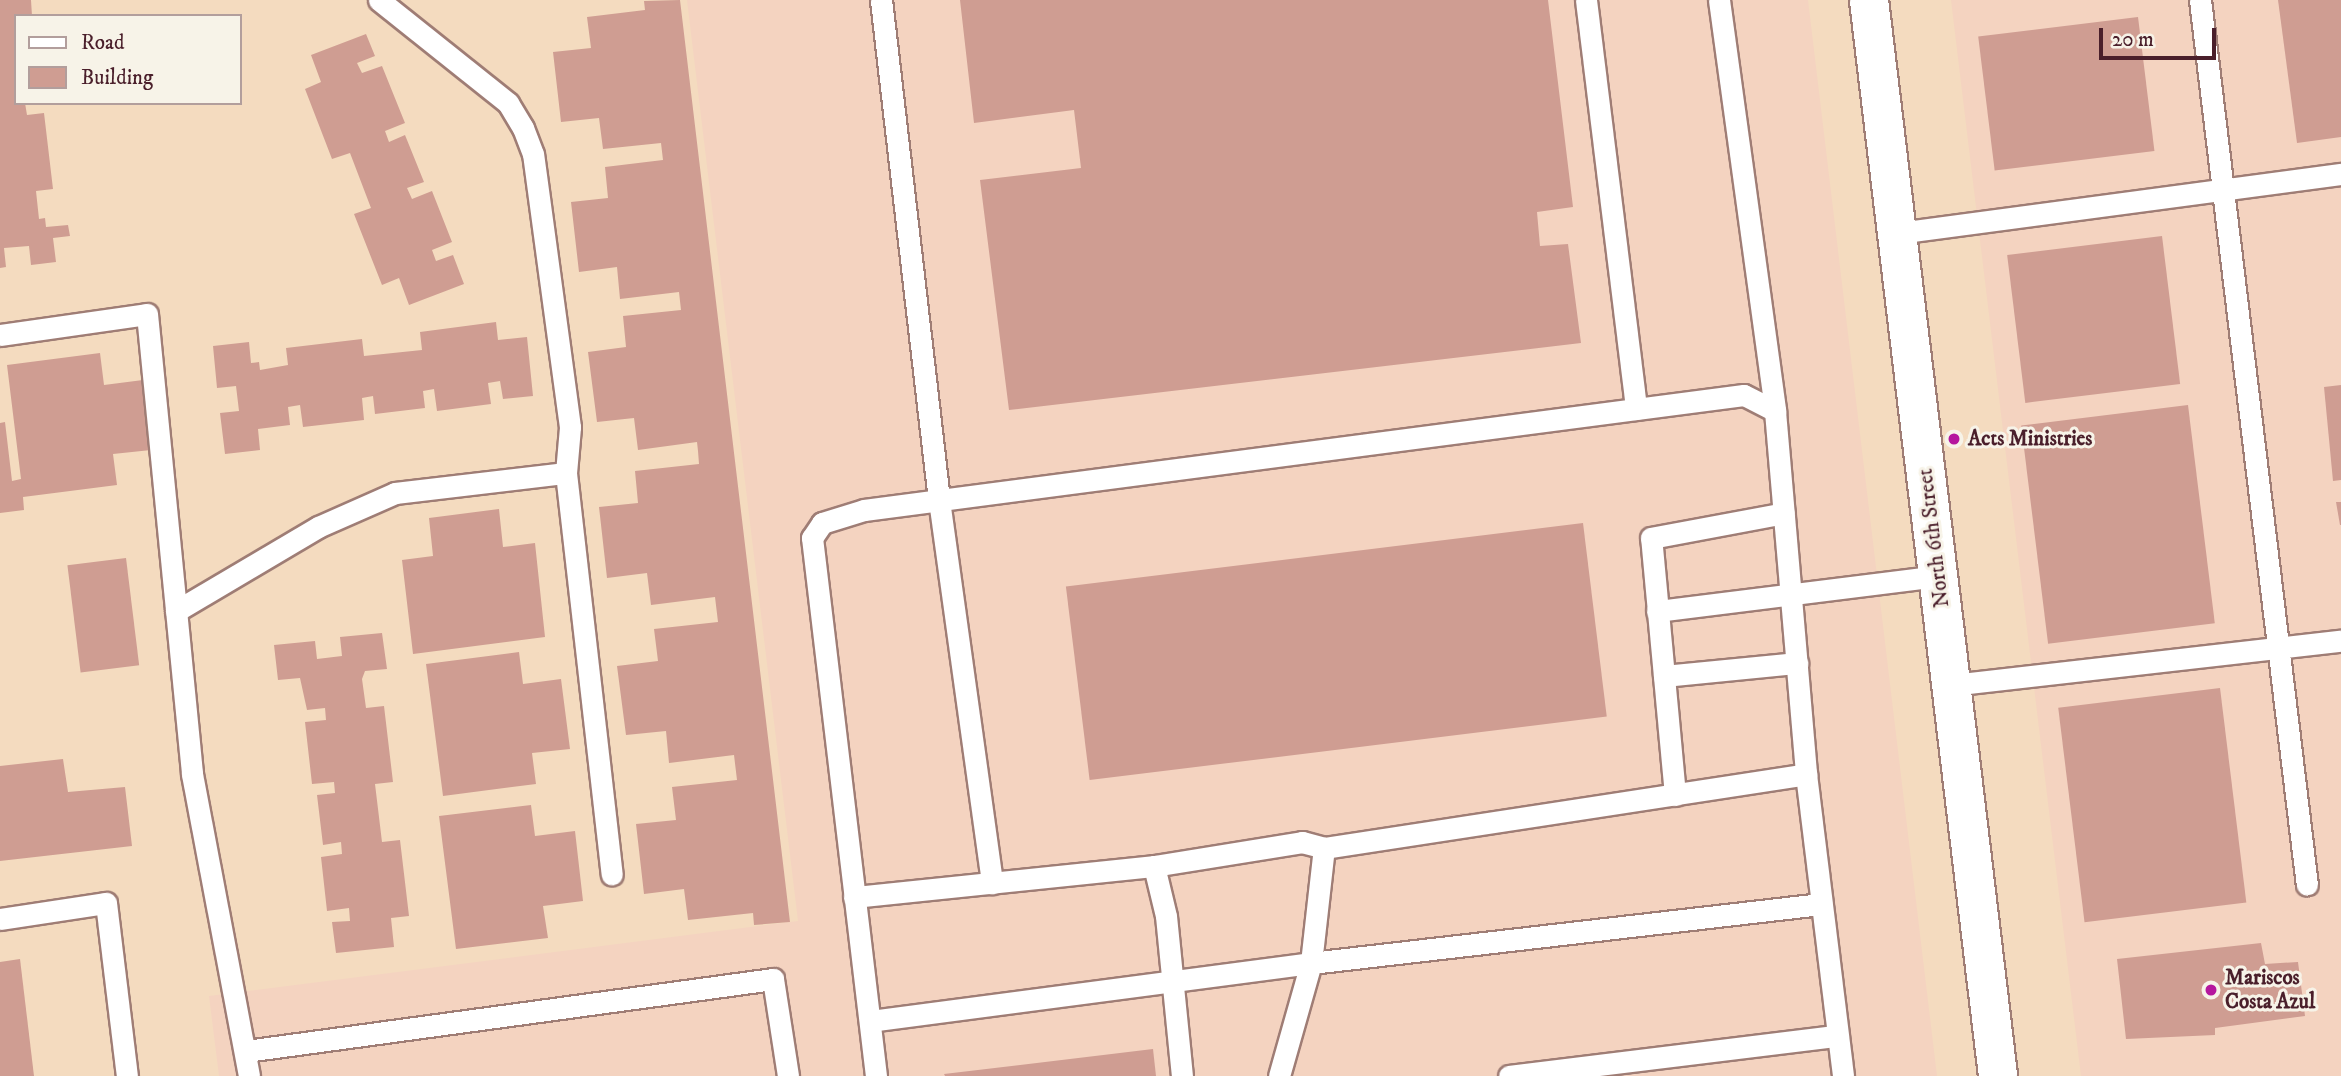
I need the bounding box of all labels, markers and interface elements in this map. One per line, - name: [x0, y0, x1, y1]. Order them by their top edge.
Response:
- legend: [14, 14, 242, 105]
- scale bar: [2103, 14, 2220, 58]
- text: 20 m: [2112, 27, 2154, 53]
- text: Road: [81, 30, 125, 56]
- text: Building: [81, 65, 153, 91]
- place label: Acts Ministries: [1968, 426, 2092, 452]
- marker: Acts Ministries: [1946, 431, 1962, 447]
- street label: North 6th Street: [1913, 467, 1955, 609]
- place label: Mariscos Costa Azul: [2225, 965, 2315, 1015]
- marker: Mariscos Costa Azul: [2203, 982, 2219, 998]

